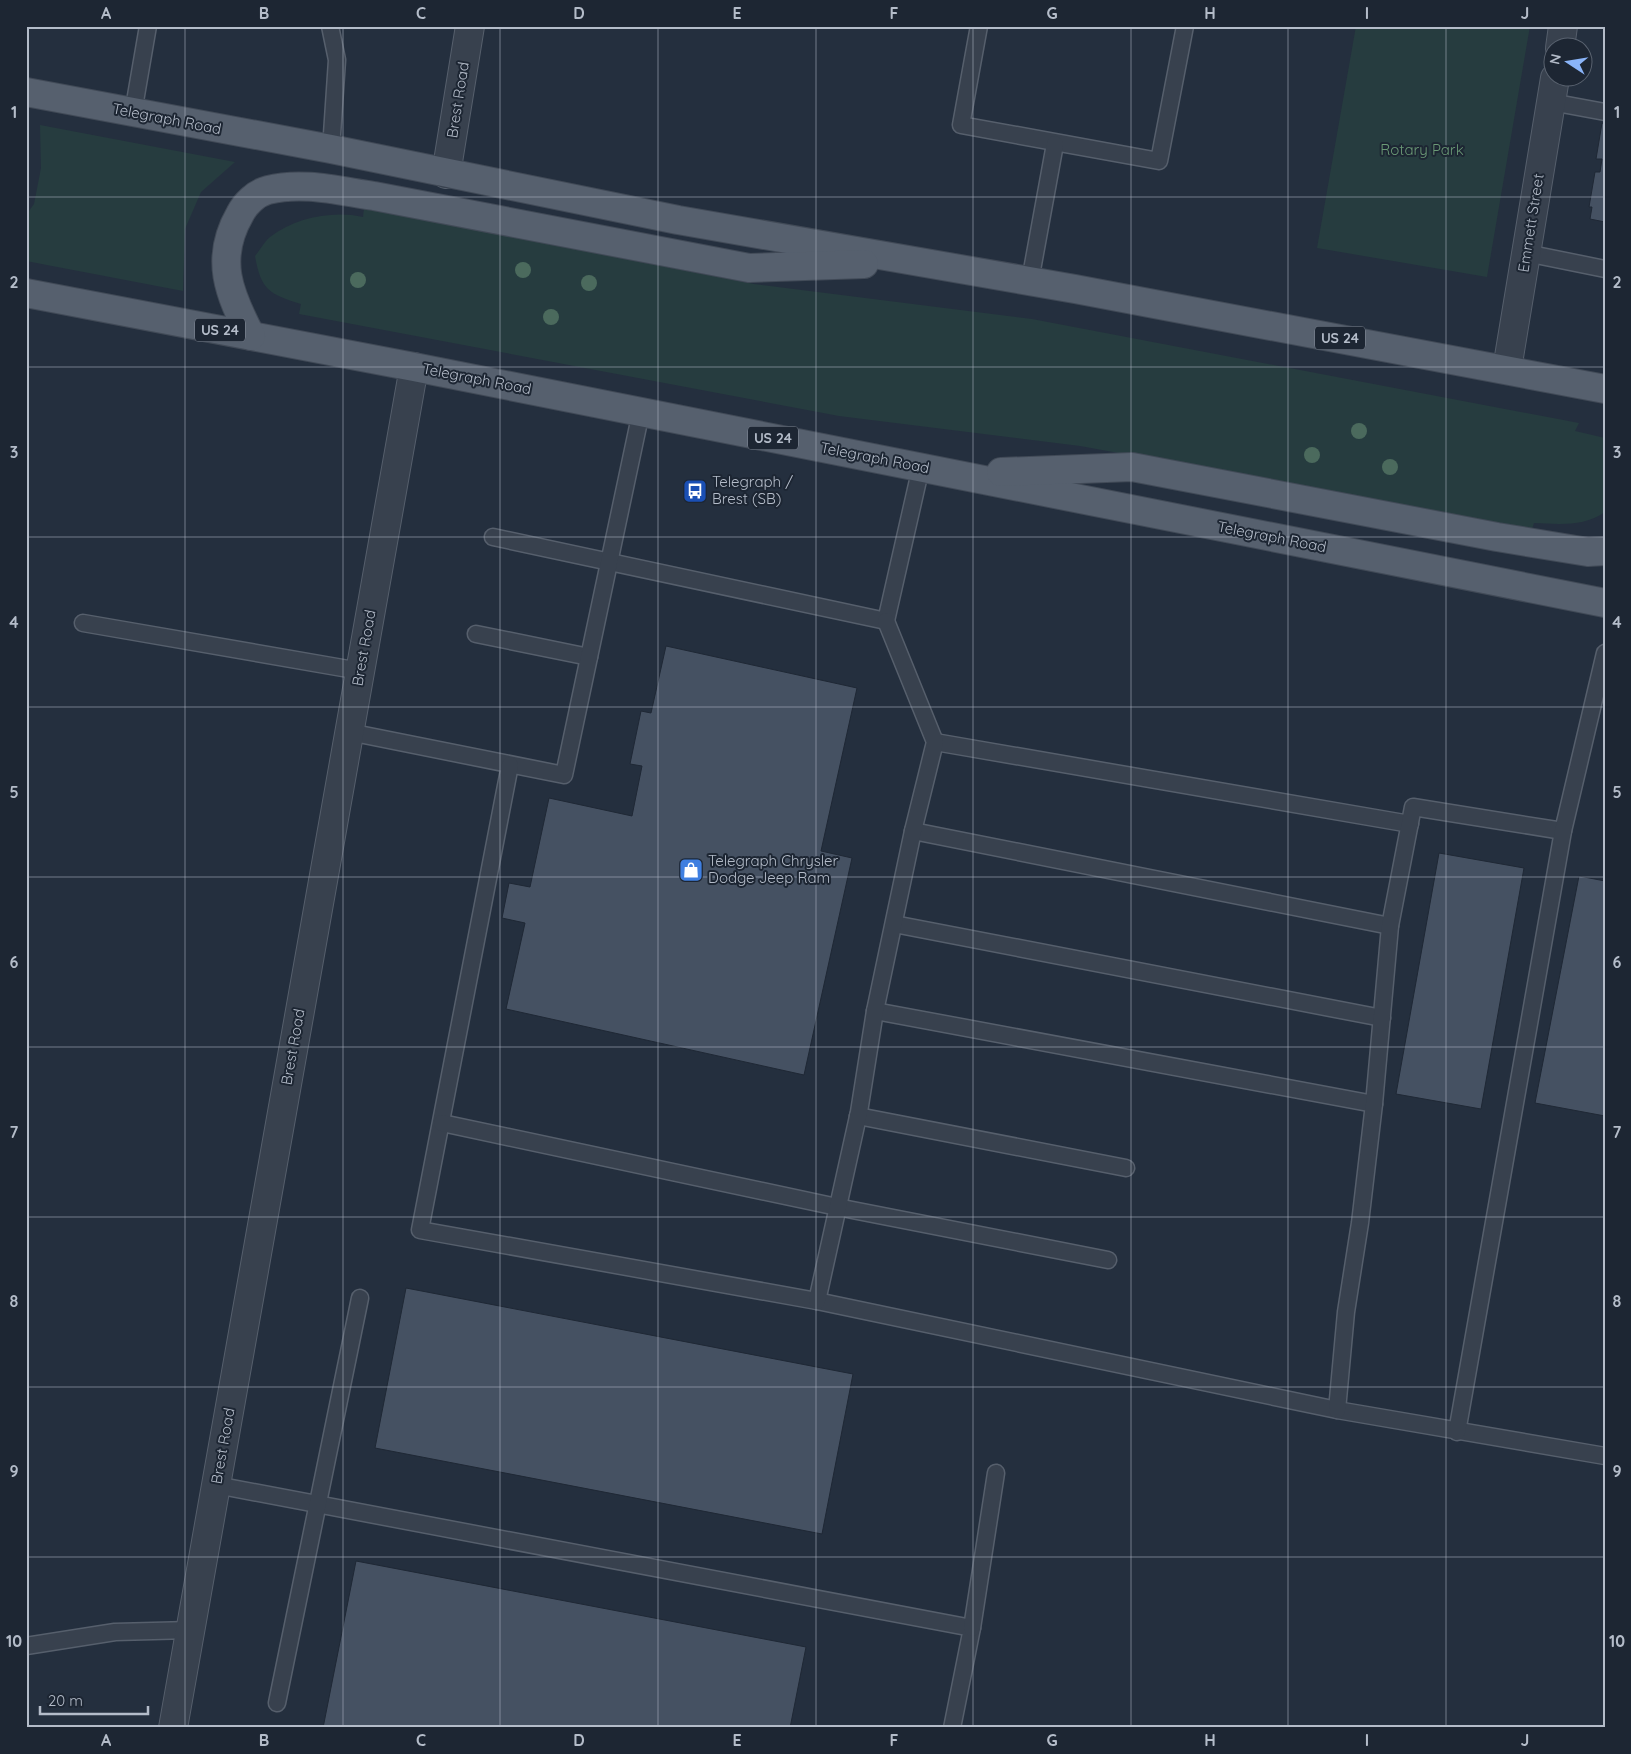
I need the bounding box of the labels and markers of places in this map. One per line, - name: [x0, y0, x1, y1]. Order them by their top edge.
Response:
- place label: Telegraph / Brest (SB): [712, 472, 793, 508]
- bus stop icon: Telegraph / Brest (SB): [682, 478, 708, 504]
- place label: Telegraph Chrysler Dodge Jeep Ram: [708, 851, 838, 887]
- shop icon: Telegraph Chrysler Dodge Jeep Ram: [678, 857, 704, 883]

